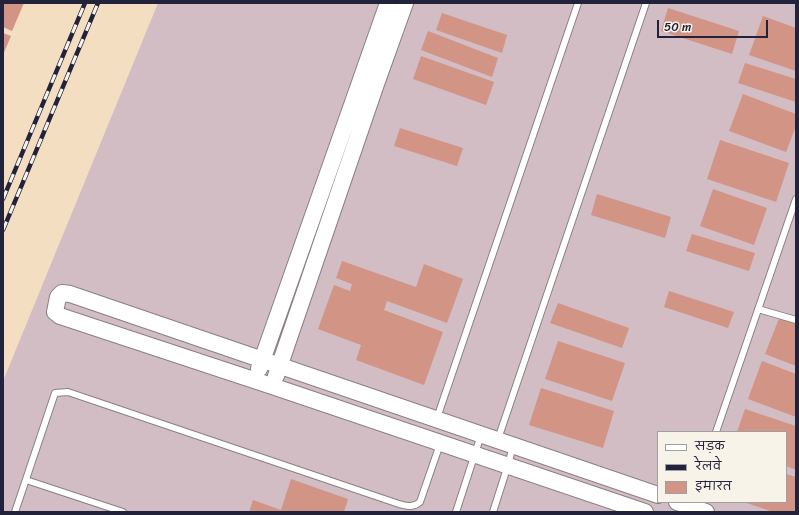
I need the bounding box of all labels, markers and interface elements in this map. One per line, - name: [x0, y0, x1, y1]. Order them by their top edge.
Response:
- scale bar: [659, 12, 770, 38]
- text: 50 m: [664, 16, 691, 38]
- legend: [657, 431, 787, 503]
- text: सड़क: [695, 435, 725, 457]
- text: रेलवे: [695, 455, 721, 477]
- text: इमारत: [695, 475, 732, 497]

